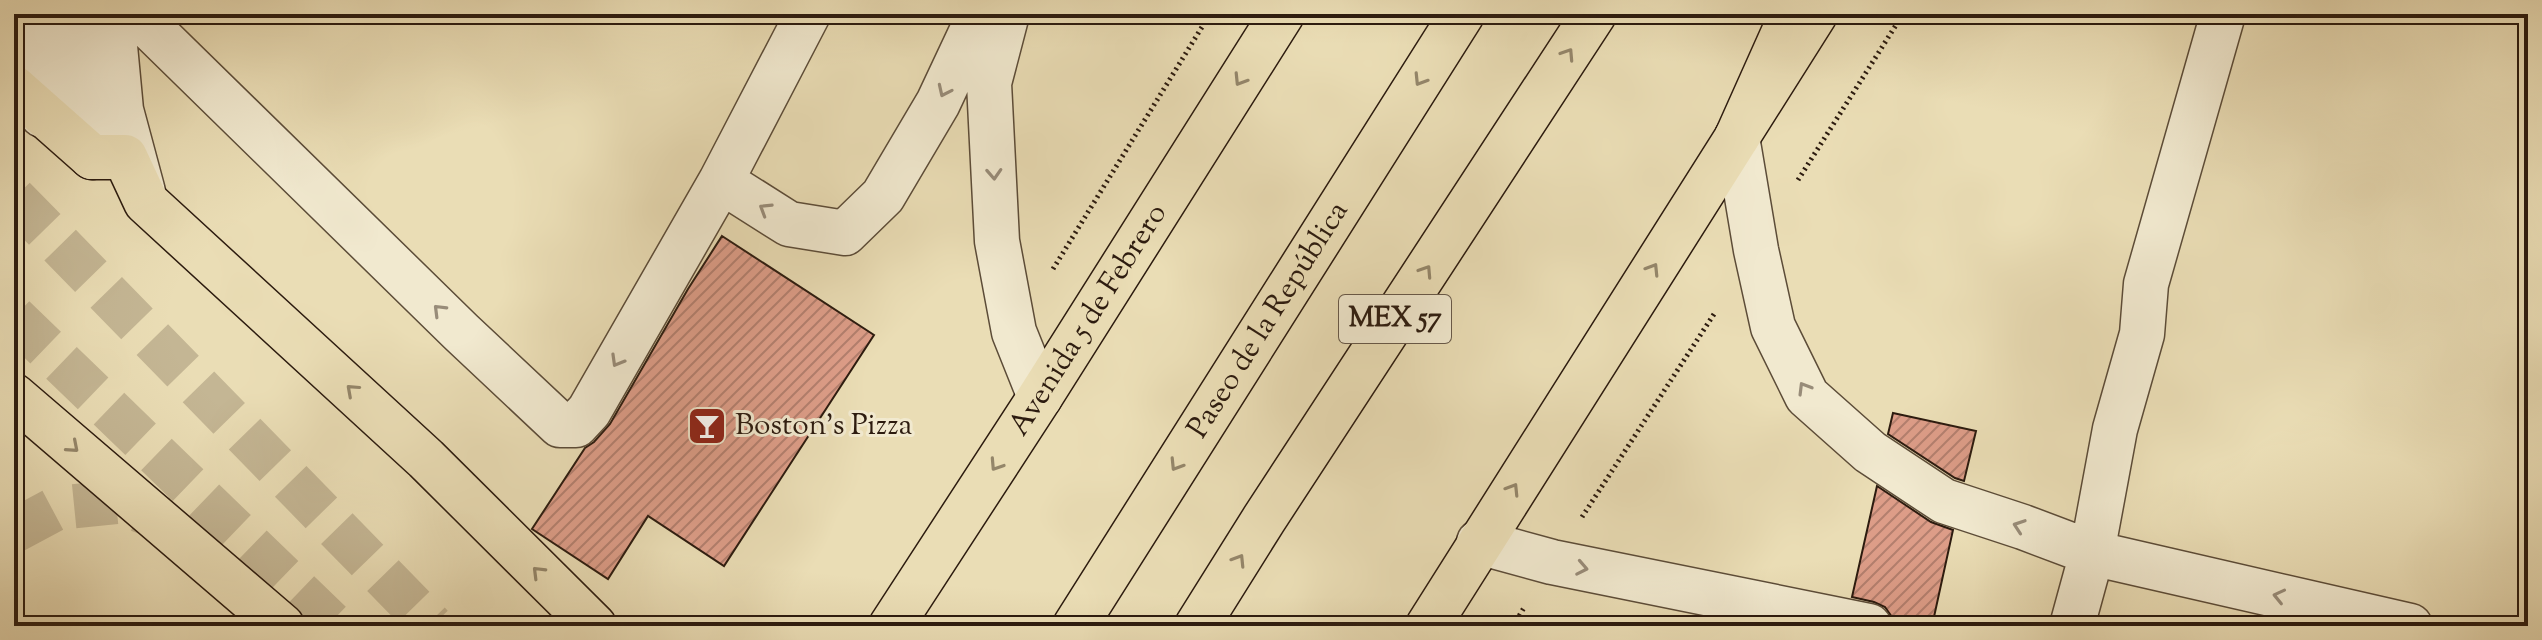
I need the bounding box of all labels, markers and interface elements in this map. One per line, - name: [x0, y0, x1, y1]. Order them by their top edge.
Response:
- one-way arrow: [1558, 48, 1573, 62]
- one-way arrow: [1235, 71, 1250, 86]
- one-way arrow: [1415, 71, 1430, 86]
- one-way arrow: [938, 82, 954, 97]
- one-way arrow: [985, 168, 1002, 180]
- street label: Paseo de la República: [1177, 193, 1360, 447]
- street label: Avenida 5 de Febrero: [998, 196, 1178, 445]
- one-way arrow: [759, 203, 774, 218]
- one-way arrow: [1643, 263, 1658, 278]
- one-way arrow: [1416, 266, 1431, 280]
- road number: MEX 57: [1339, 295, 1451, 343]
- one-way arrow: [434, 305, 448, 319]
- one-way arrow: [611, 352, 627, 367]
- one-way arrow: [1799, 382, 1814, 397]
- one-way arrow: [346, 386, 361, 400]
- bar icon: Boston's Pizza: [686, 405, 728, 447]
- place label: Boston's Pizza: [735, 405, 913, 448]
- one-way arrow: [64, 437, 79, 452]
- one-way arrow: [991, 456, 1006, 471]
- one-way arrow: [1171, 456, 1186, 471]
- one-way arrow: [1504, 483, 1519, 497]
- one-way arrow: [2013, 519, 2027, 535]
- one-way arrow: [1229, 554, 1244, 569]
- one-way arrow: [1575, 559, 1588, 576]
- one-way arrow: [533, 566, 547, 581]
- one-way arrow: [2273, 588, 2287, 605]

